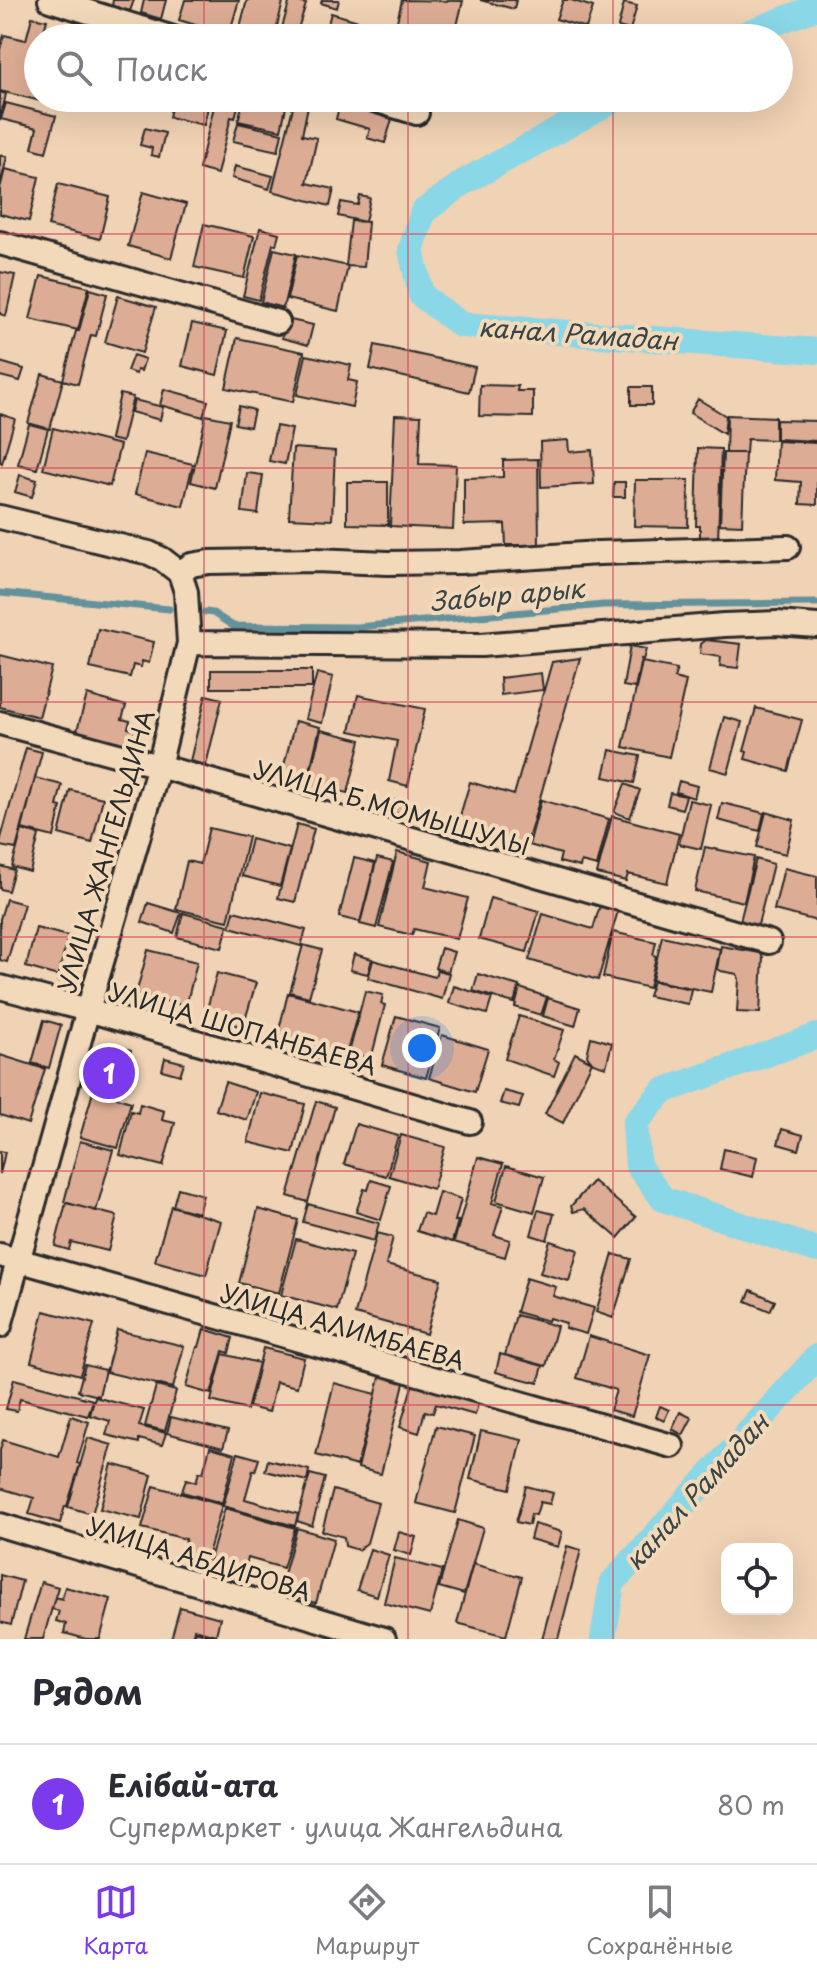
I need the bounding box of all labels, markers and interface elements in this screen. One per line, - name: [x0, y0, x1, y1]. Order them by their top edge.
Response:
- search box: [24, 24, 793, 112]
- icon: search: [52, 46, 96, 90]
- text: Поиск: [116, 46, 207, 91]
- water label: канал Рамадан: [477, 307, 681, 360]
- water label: Забыр арык: [428, 568, 588, 620]
- street label: УЛИЦА ЖАНГЕЛЬДИНА: [47, 705, 163, 997]
- street label: УЛИЦА Б.МОМЫШУЛЫ: [250, 750, 534, 864]
- street label: УЛИЦА ШОПАНБАЕВА: [105, 973, 381, 1083]
- your location: [402, 1028, 442, 1068]
- pin: 1: [83, 1043, 135, 1103]
- street label: УЛИЦА АЛИМБАЕВА: [217, 1274, 469, 1378]
- water label: канал Рамадан: [615, 1402, 778, 1578]
- street label: УЛИЦА АБДИРОВА: [82, 1507, 316, 1609]
- map controls: [721, 1543, 793, 1615]
- button: locate: [721, 1543, 793, 1615]
- text: Рядом: [32, 1665, 143, 1717]
- text: Елібай-ата: [108, 1762, 278, 1807]
- text: 1: [52, 1785, 64, 1824]
- text: 80 m: [717, 1785, 785, 1824]
- text: Супермаркет · улица Жангельдина: [108, 1807, 562, 1846]
- tab: Карта: [84, 1880, 148, 1961]
- tab: Маршрут: [315, 1880, 419, 1961]
- tab: Сохранённые: [586, 1880, 733, 1961]

